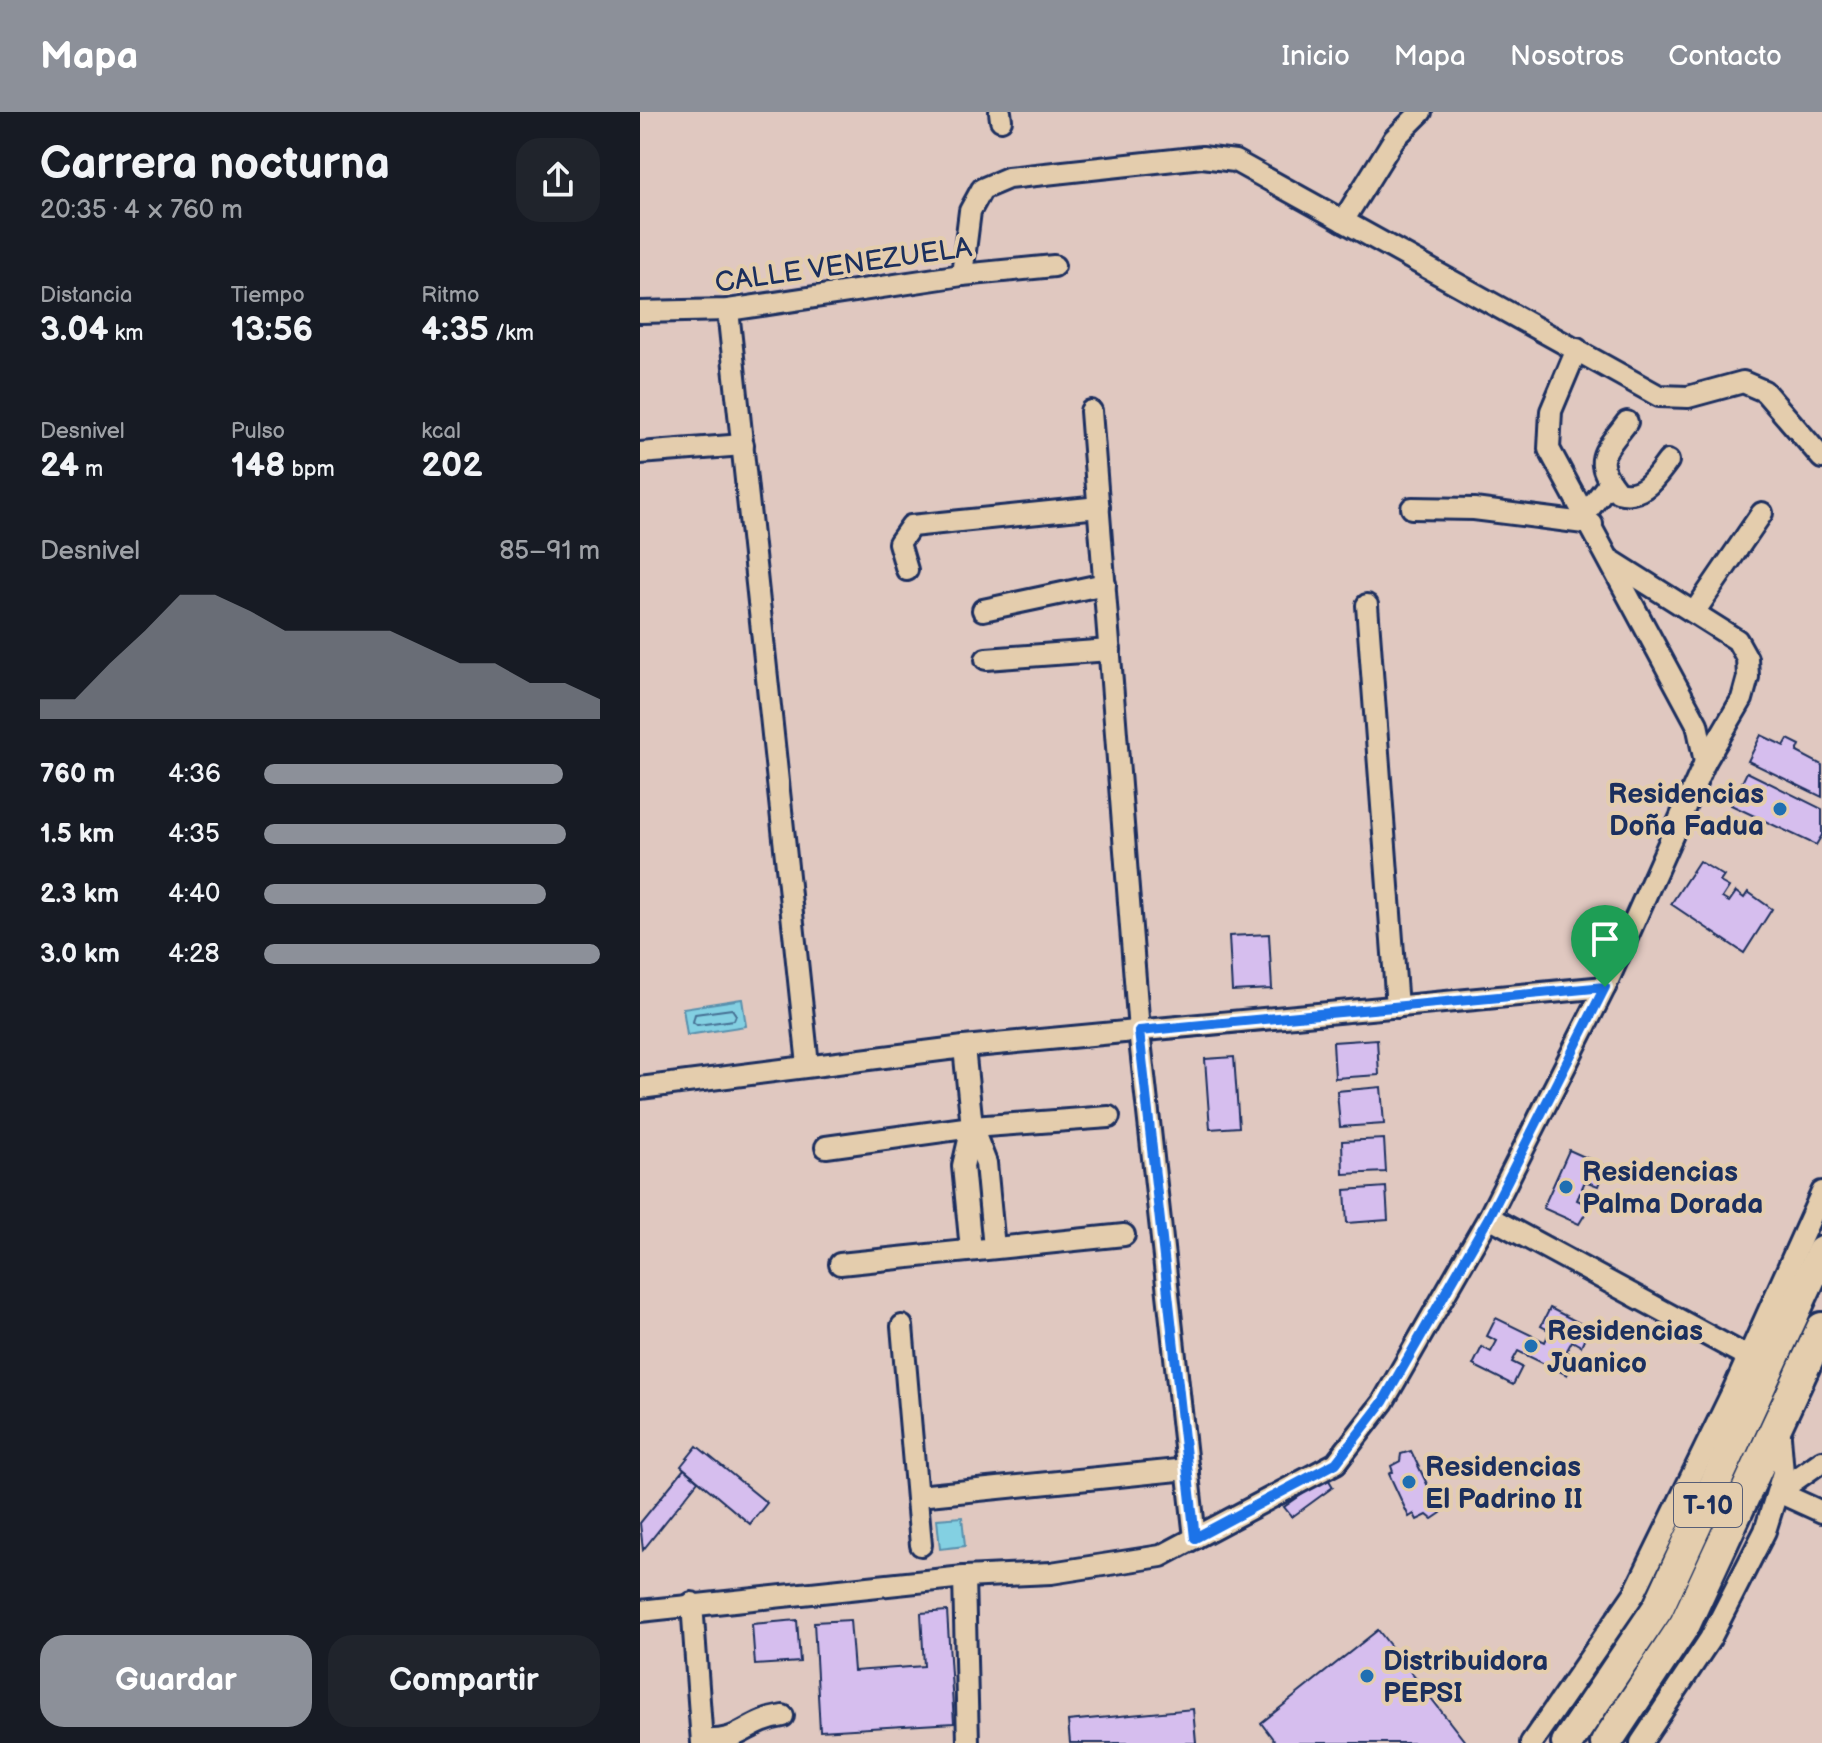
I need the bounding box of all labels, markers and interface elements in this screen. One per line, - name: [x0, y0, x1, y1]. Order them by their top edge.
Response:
- text: Mapa: [40, 34, 138, 79]
- text: Inicio: [1281, 40, 1350, 73]
- text: Mapa: [1394, 40, 1466, 73]
- text: Nosotros: [1510, 40, 1624, 73]
- text: Contacto: [1668, 40, 1782, 73]
- text: Carrera nocturna: [40, 138, 390, 191]
- button: share: [516, 138, 600, 222]
- text: 20:35 · 4 × 760 m: [40, 195, 243, 226]
- street label: CALLE VENEZUELA: [713, 231, 975, 300]
- text: Distancia: [40, 282, 132, 309]
- text: Tiempo: [231, 282, 305, 309]
- text: Ritmo: [421, 282, 480, 309]
- text: 3.04: [40, 309, 109, 350]
- text: 13:56: [231, 309, 313, 350]
- text: 4:35: [421, 309, 489, 350]
- text: km: [109, 320, 143, 347]
- text: /km: [489, 320, 534, 347]
- text: Desnivel: [40, 418, 125, 445]
- text: Pulso: [231, 418, 285, 445]
- text: kcal: [421, 418, 461, 445]
- text: 24: [40, 445, 79, 486]
- text: 148: [231, 445, 285, 486]
- text: 202: [421, 445, 483, 486]
- text: m: [79, 456, 103, 483]
- text: bpm: [285, 456, 335, 483]
- text: Desnivel: [40, 536, 140, 567]
- text: 85–91 m: [499, 536, 600, 567]
- text: 760 m: [40, 759, 115, 790]
- text: 4:36: [168, 759, 221, 790]
- place label: Residencias Doña Fadua: [1608, 778, 1764, 843]
- marker: Residencias Doña Fadua: [1771, 800, 1789, 818]
- text: 1.5 km: [40, 819, 115, 850]
- text: 4:35: [168, 819, 220, 850]
- text: 2.3 km: [40, 879, 119, 910]
- text: 4:40: [168, 879, 220, 910]
- pin: [1571, 905, 1639, 987]
- icon: arrive: [1583, 917, 1627, 961]
- text: 3.0 km: [40, 939, 120, 970]
- text: 4:28: [168, 939, 220, 970]
- place label: Residencias Palma Dorada: [1582, 1156, 1763, 1221]
- marker: Residencias Palma Dorada: [1557, 1178, 1575, 1196]
- place label: Residencias Juanico: [1547, 1315, 1703, 1380]
- marker: Residencias Juanico: [1522, 1337, 1540, 1355]
- place label: Residencias El Padrino II: [1425, 1451, 1583, 1516]
- marker: Residencias El Padrino II: [1400, 1473, 1418, 1491]
- road number: T-10: [1674, 1483, 1742, 1527]
- button: Guardar: [40, 1635, 312, 1727]
- button: Compartir: [328, 1635, 600, 1727]
- place label: Distribuidora PEPSI: [1383, 1645, 1548, 1710]
- marker: Distribuidora PEPSI: [1358, 1667, 1376, 1685]

